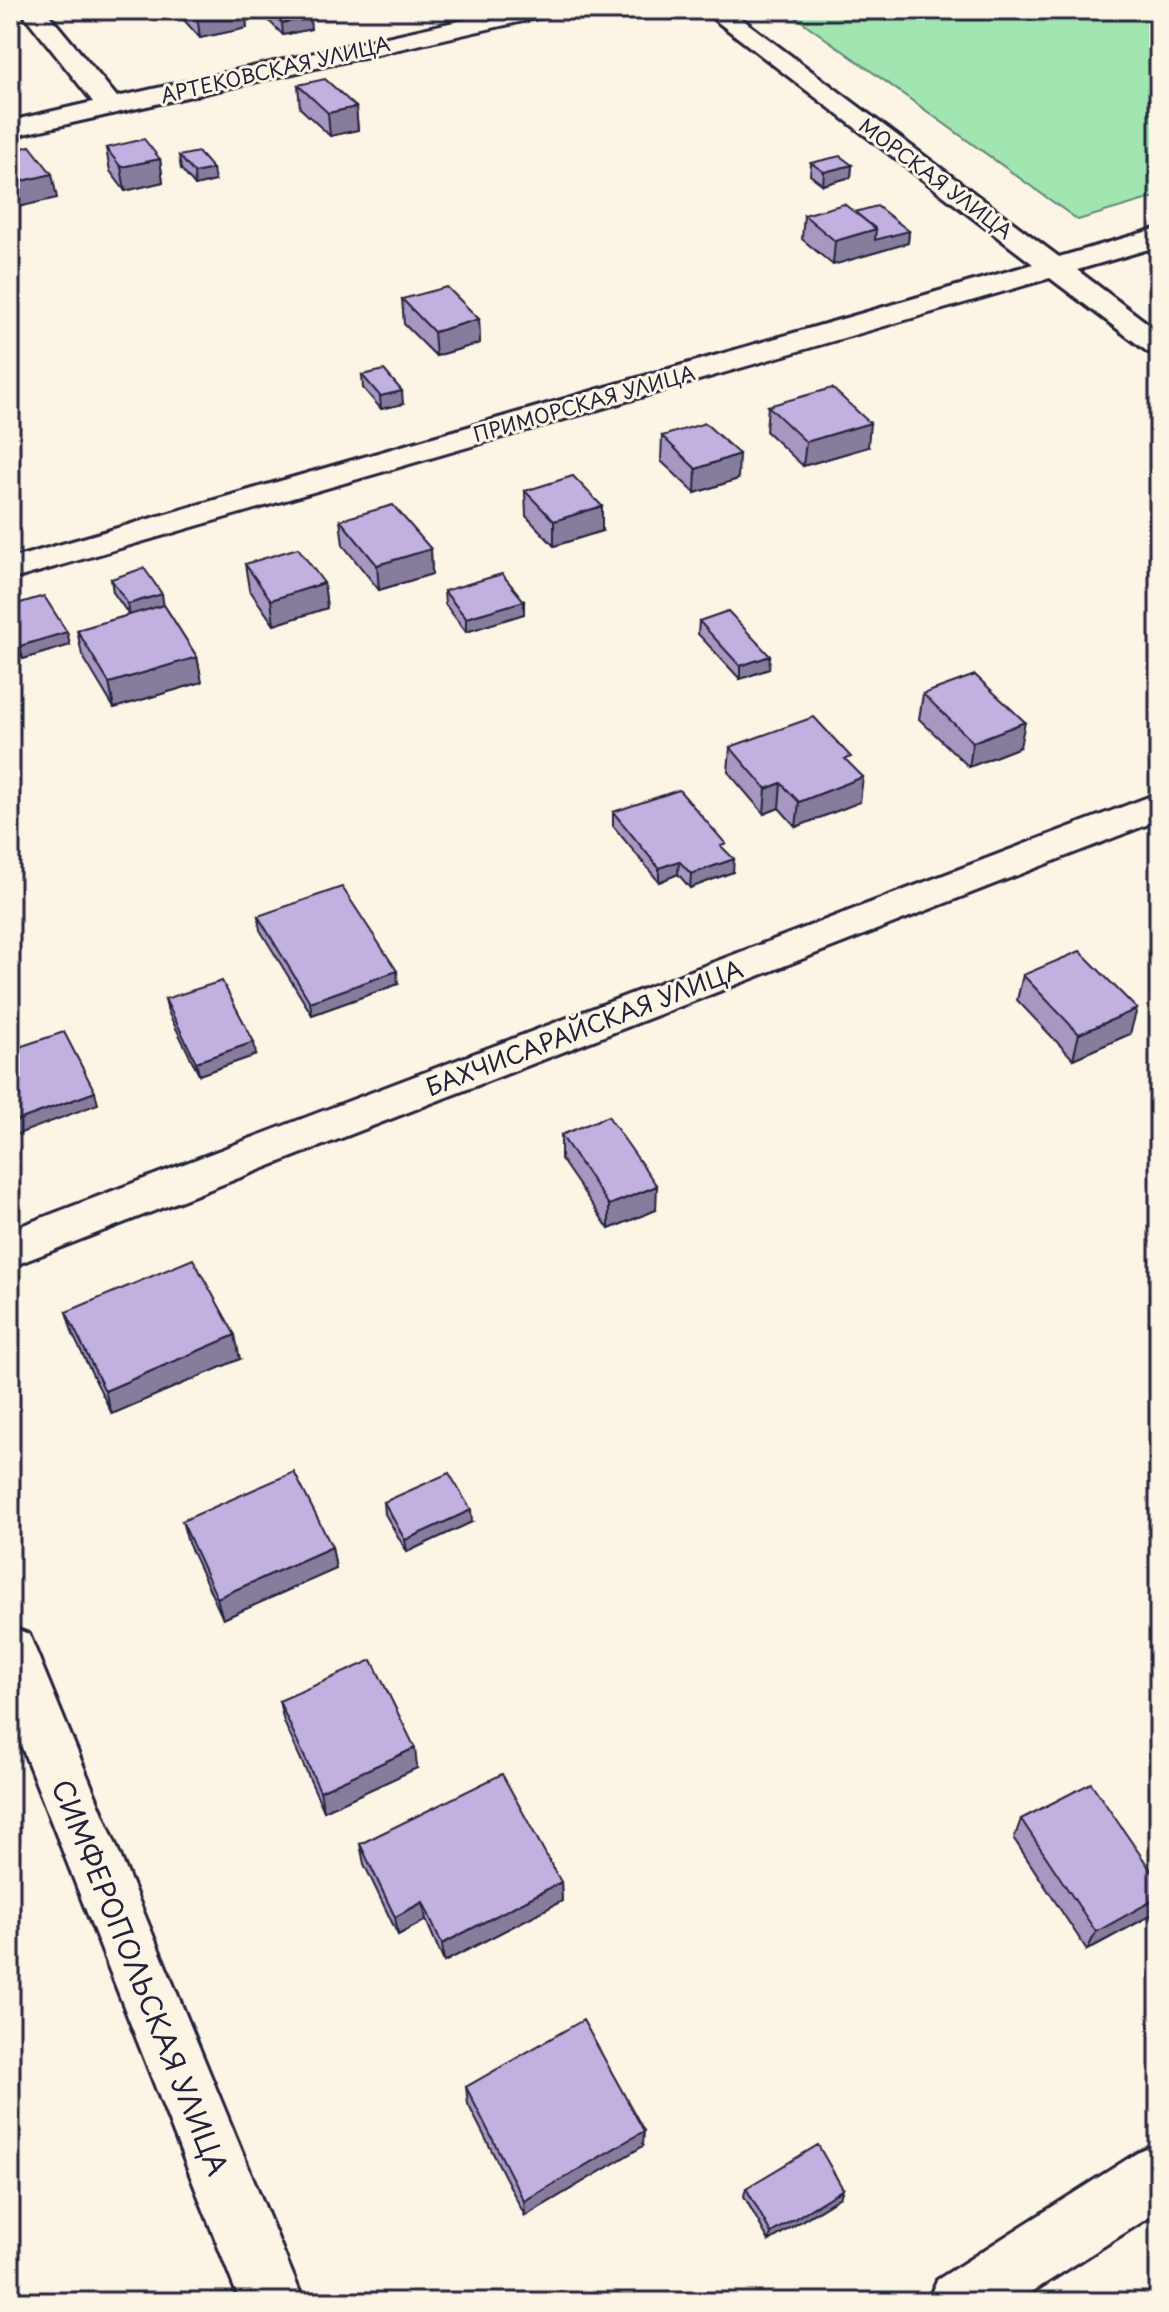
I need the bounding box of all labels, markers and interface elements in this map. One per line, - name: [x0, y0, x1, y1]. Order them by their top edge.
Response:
- street label: АРТЕКОВСКАЯ УЛИЦА: [157, 28, 393, 110]
- street label: МОРСКАЯ УЛИЦА: [853, 110, 1019, 246]
- street label: ПРИМОРСКАЯ УЛИЦА: [470, 357, 698, 449]
- street label: БАХЧИСАРАЙСКАЯ УЛИЦА: [420, 950, 748, 1104]
- street label: СИМФЕРОПОЛЬСКАЯ УЛИЦА: [42, 1772, 240, 2182]

